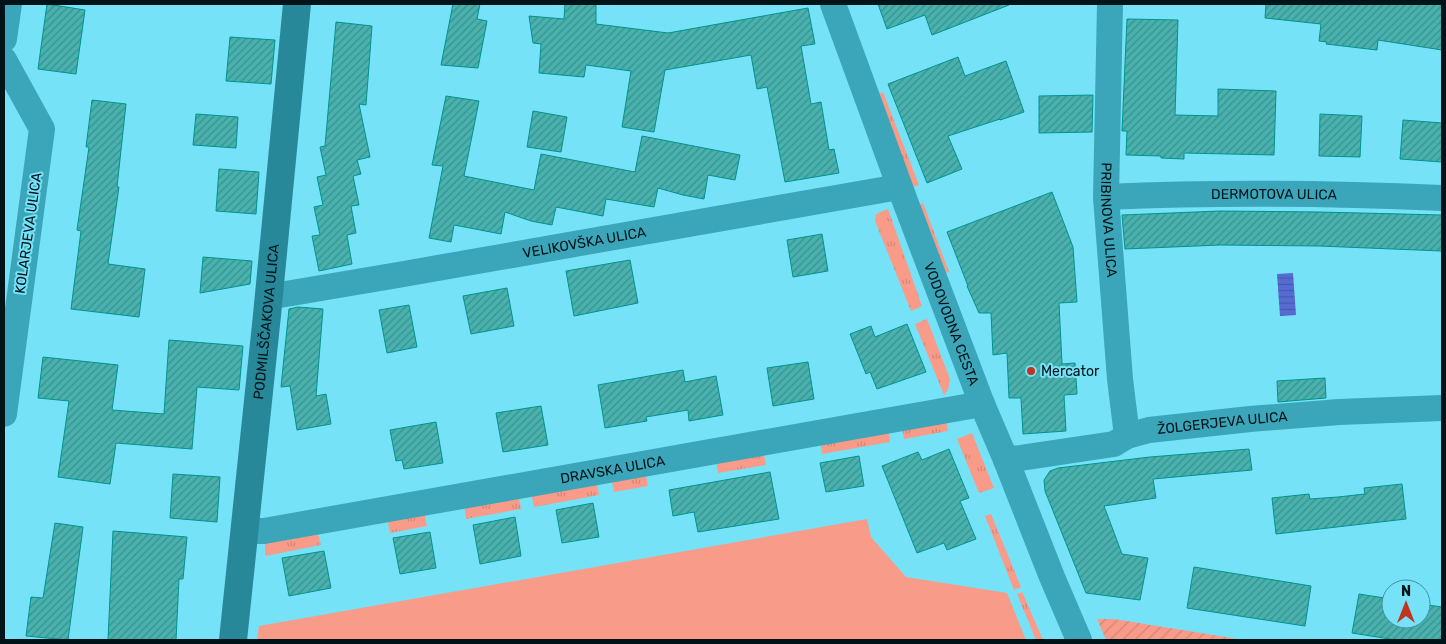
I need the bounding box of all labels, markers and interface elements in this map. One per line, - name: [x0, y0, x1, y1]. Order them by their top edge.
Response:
- street label: PRIBINOVA ULICA: [1097, 162, 1120, 279]
- street label: KOLARJEVA ULICA: [12, 171, 45, 295]
- street label: DERMOTOVA ULICA: [1211, 186, 1338, 204]
- street label: VELIKOVŠKA ULICA: [521, 223, 648, 262]
- street label: PODMILŠČAKOVA ULICA: [250, 242, 283, 401]
- street label: VODOVODNA CESTA: [920, 260, 982, 388]
- place label: Mercator: [1041, 363, 1100, 380]
- marker: Mercator: [1025, 365, 1037, 377]
- street label: ŽOLGERJEVA ULICA: [1156, 408, 1289, 438]
- street label: DRAVSKA ULICA: [559, 452, 667, 487]
- north arrow: [1381, 579, 1431, 629]
- text: N: [1401, 583, 1411, 600]

